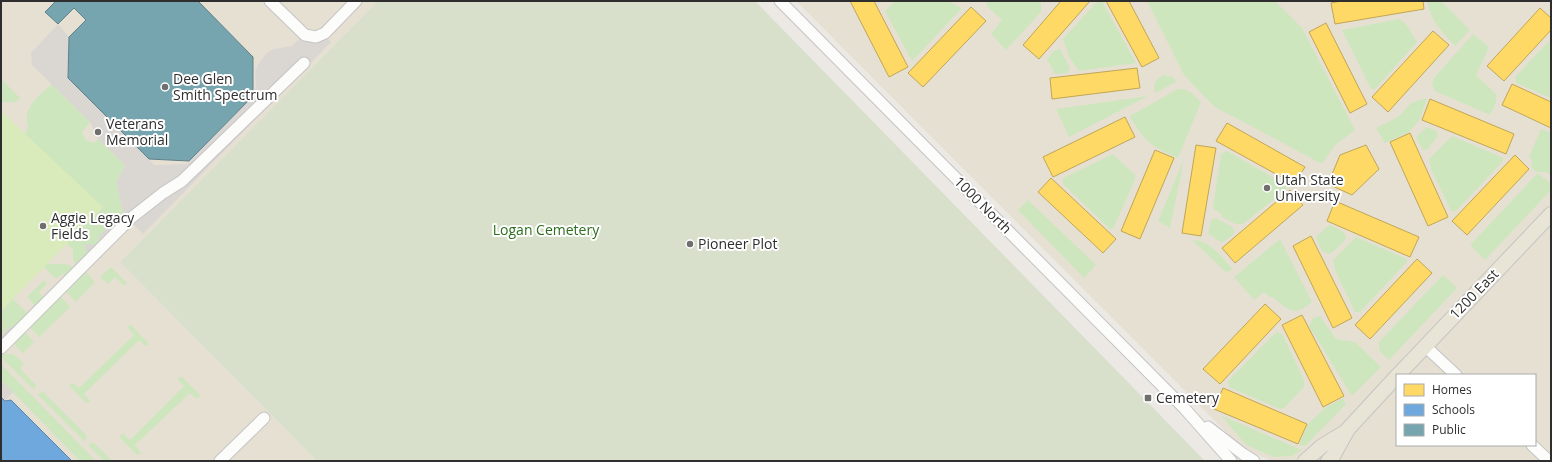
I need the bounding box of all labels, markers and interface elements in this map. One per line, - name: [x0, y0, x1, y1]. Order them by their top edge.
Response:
- place label: Dee Glen Smith Spectrum: [173, 69, 277, 104]
- marker: Dee Glen Smith Spectrum: [160, 82, 170, 92]
- place label: Veterans Memorial: [106, 114, 168, 149]
- marker: Veterans Memorial: [93, 127, 103, 137]
- place label: Utah State University: [1275, 170, 1344, 205]
- street label: 1000 North: [951, 172, 1016, 237]
- marker: Utah State University: [1262, 183, 1272, 193]
- place label: Aggie Legacy Fields: [51, 208, 135, 243]
- park label: Logan Cemetery: [493, 220, 600, 239]
- marker: Aggie Legacy Fields: [38, 221, 48, 231]
- place label: Pioneer Plot: [698, 234, 777, 253]
- marker: Pioneer Plot: [685, 239, 695, 249]
- street label: 1200 East: [1445, 264, 1502, 323]
- legend: [1396, 374, 1536, 446]
- text: Homes: [1432, 381, 1472, 398]
- place label: Cemetery: [1156, 388, 1220, 407]
- marker: Cemetery: [1143, 393, 1153, 403]
- text: Schools: [1432, 401, 1475, 418]
- text: Public: [1432, 421, 1466, 438]

